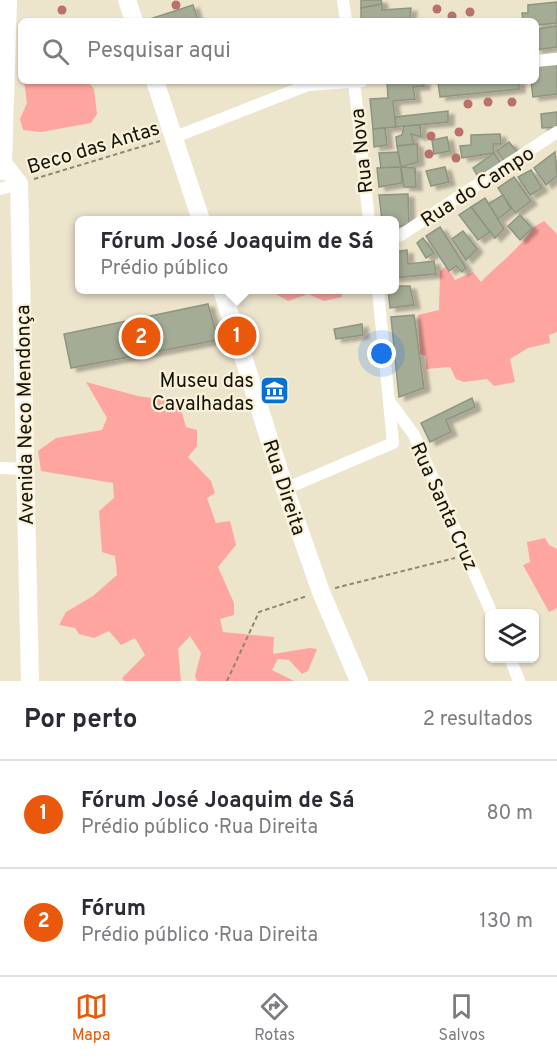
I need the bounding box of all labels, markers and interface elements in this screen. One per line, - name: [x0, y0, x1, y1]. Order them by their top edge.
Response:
- search box: [18, 18, 539, 84]
- icon: search: [39, 35, 72, 68]
- text: Pesquisar aqui: [87, 38, 231, 65]
- street label: Rua Nova: [346, 107, 380, 195]
- street label: Beco das Antas: [24, 116, 163, 181]
- street label: Rua do Campo: [416, 141, 540, 234]
- popup: [75, 216, 399, 294]
- text: Fórum José Joaquim de Sá: [100, 229, 374, 256]
- text: Prédio público: [100, 256, 229, 282]
- street label: Avenida Neco Mendonça: [11, 304, 41, 525]
- pin: 2: [122, 314, 160, 360]
- pin: 1: [218, 314, 256, 358]
- your location: [367, 339, 396, 368]
- place label: Museu das Cavalhadas: [152, 369, 254, 418]
- museum icon: Museu das Cavalhadas: [259, 375, 291, 407]
- street label: Rua Direita: [255, 436, 311, 539]
- street label: Rua Santa Cruz: [403, 439, 483, 575]
- map controls: [485, 609, 539, 663]
- button: layers: [485, 609, 539, 663]
- text: Por perto: [24, 704, 138, 737]
- text: 2 resultados: [423, 707, 533, 733]
- text: Fórum José Joaquim de Sá: [81, 788, 354, 815]
- text: 1: [40, 801, 48, 827]
- text: 80 m: [487, 801, 533, 827]
- text: Prédio público · Rua Direita: [81, 815, 318, 841]
- text: Fórum: [81, 896, 146, 923]
- text: 2: [37, 909, 50, 935]
- text: 130 m: [479, 909, 533, 935]
- text: Prédio público · Rua Direita: [81, 923, 318, 949]
- tab: Mapa: [72, 990, 111, 1046]
- tab: Rotas: [254, 990, 295, 1046]
- tab: Salvos: [439, 990, 485, 1046]

